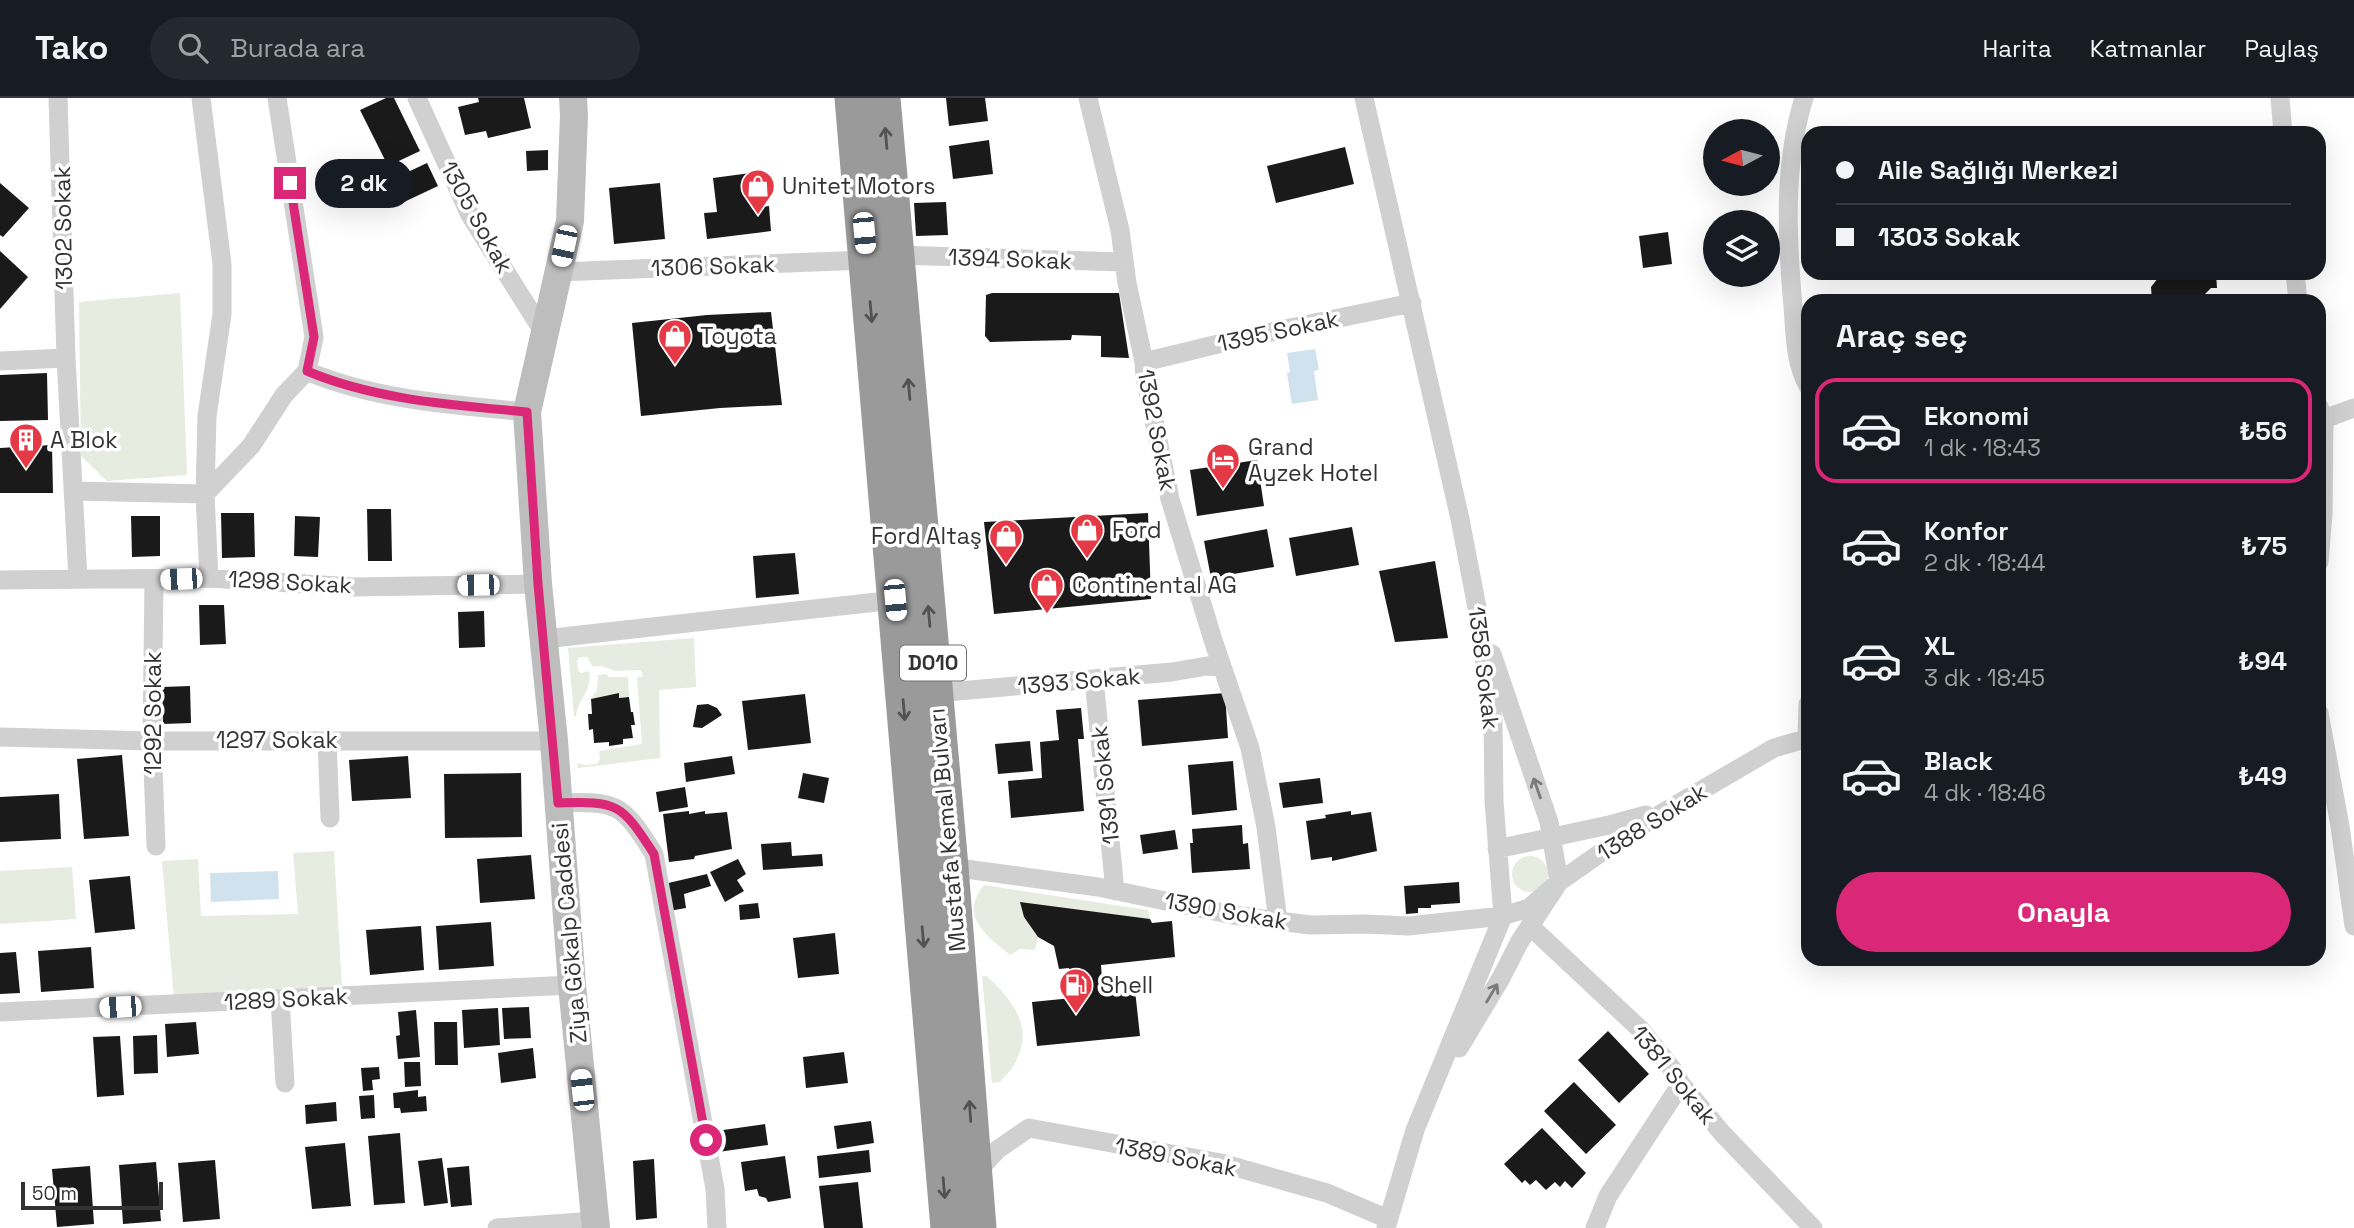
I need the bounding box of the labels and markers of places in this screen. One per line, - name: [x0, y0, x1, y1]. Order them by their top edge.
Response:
- shop icon: Unitet Motors: [739, 167, 777, 216]
- place label: Unitet Motors: [782, 171, 935, 201]
- shop icon: Toyota: [656, 317, 694, 366]
- place label: Toyota: [700, 321, 777, 351]
- building icon: A Blok: [7, 421, 45, 470]
- place label: A Blok: [50, 425, 118, 455]
- place label: Grand Ayzek Hotel: [1248, 432, 1378, 488]
- hotel icon: Grand Ayzek Hotel: [1204, 441, 1242, 490]
- shop icon: Ford: [1068, 511, 1106, 560]
- place label: Ford: [1112, 515, 1162, 545]
- shop icon: Ford Altaş: [987, 517, 1025, 566]
- place label: Ford Altaş: [871, 521, 982, 551]
- shop icon: Continental AG: [1028, 566, 1066, 615]
- place label: Continental AG: [1072, 570, 1237, 600]
- fuel station icon: Shell: [1057, 966, 1095, 1015]
- place label: Shell: [1100, 970, 1153, 1000]

